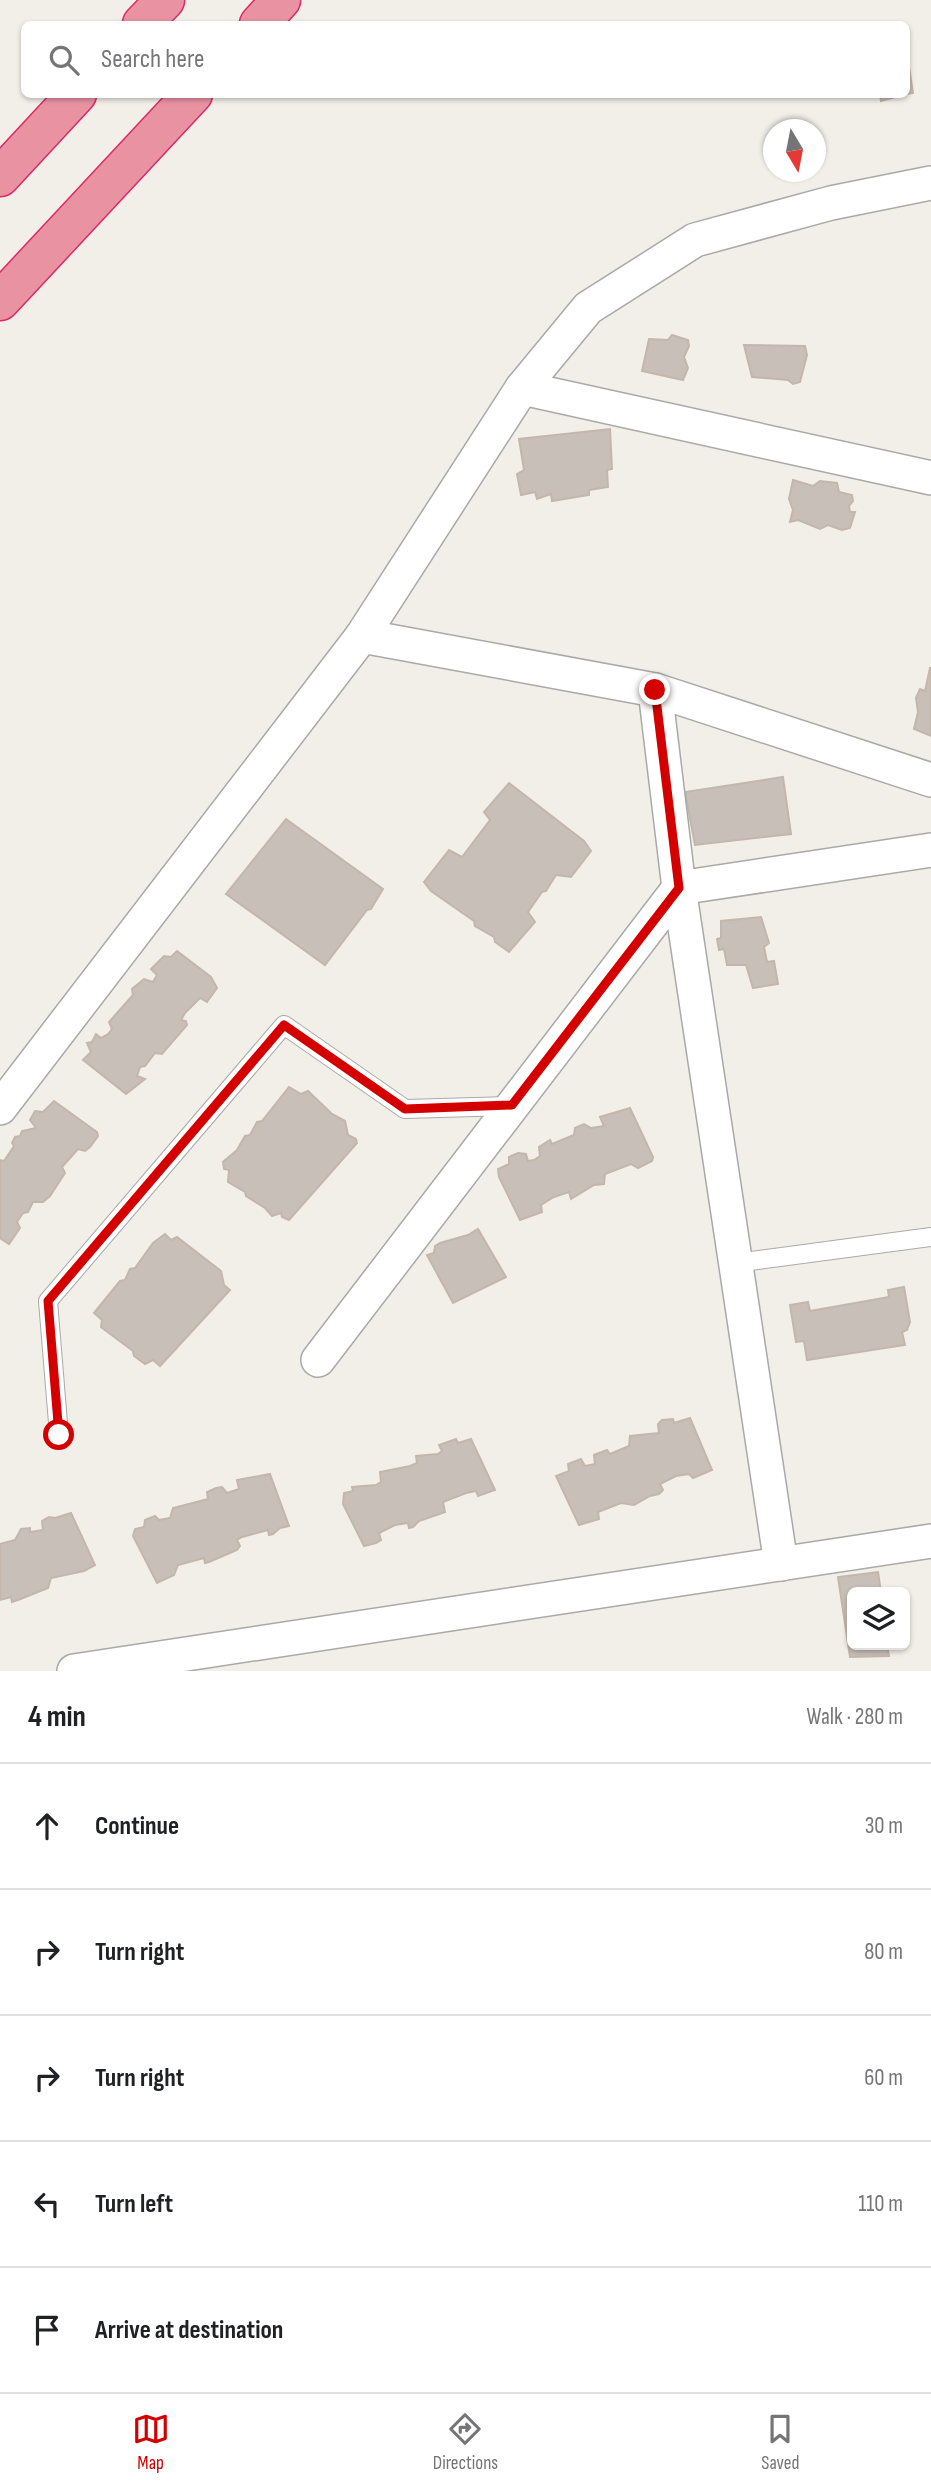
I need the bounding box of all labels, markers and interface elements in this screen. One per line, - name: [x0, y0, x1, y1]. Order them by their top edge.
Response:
- search box: [21, 21, 910, 98]
- icon: search: [45, 41, 83, 79]
- text: Search here: [101, 44, 204, 75]
- north arrow: [763, 119, 826, 182]
- route end: [639, 674, 670, 705]
- route start: [43, 1419, 74, 1450]
- map controls: [847, 1587, 910, 1650]
- button: layers: [847, 1587, 910, 1650]
- text: 4 min: [28, 1699, 86, 1735]
- text: Walk · 280 m: [807, 1703, 903, 1731]
- icon: ahead: [28, 1807, 66, 1845]
- text: Continue: [95, 1811, 179, 1842]
- text: 30 m: [865, 1812, 903, 1840]
- icon: right: [28, 1933, 66, 1971]
- text: Turn right: [95, 1937, 184, 1968]
- text: 80 m: [864, 1938, 903, 1966]
- icon: right: [28, 2059, 66, 2097]
- text: Turn right: [95, 2063, 184, 2094]
- text: 60 m: [864, 2064, 903, 2092]
- icon: left: [28, 2185, 66, 2223]
- text: Turn left: [95, 2189, 173, 2220]
- text: 110 m: [858, 2190, 903, 2218]
- icon: arrive: [28, 2311, 66, 2349]
- text: Arrive at destination: [95, 2315, 283, 2346]
- tab: Map: [132, 2410, 170, 2475]
- tab: Directions: [433, 2410, 498, 2475]
- tab: Saved: [761, 2410, 799, 2475]

